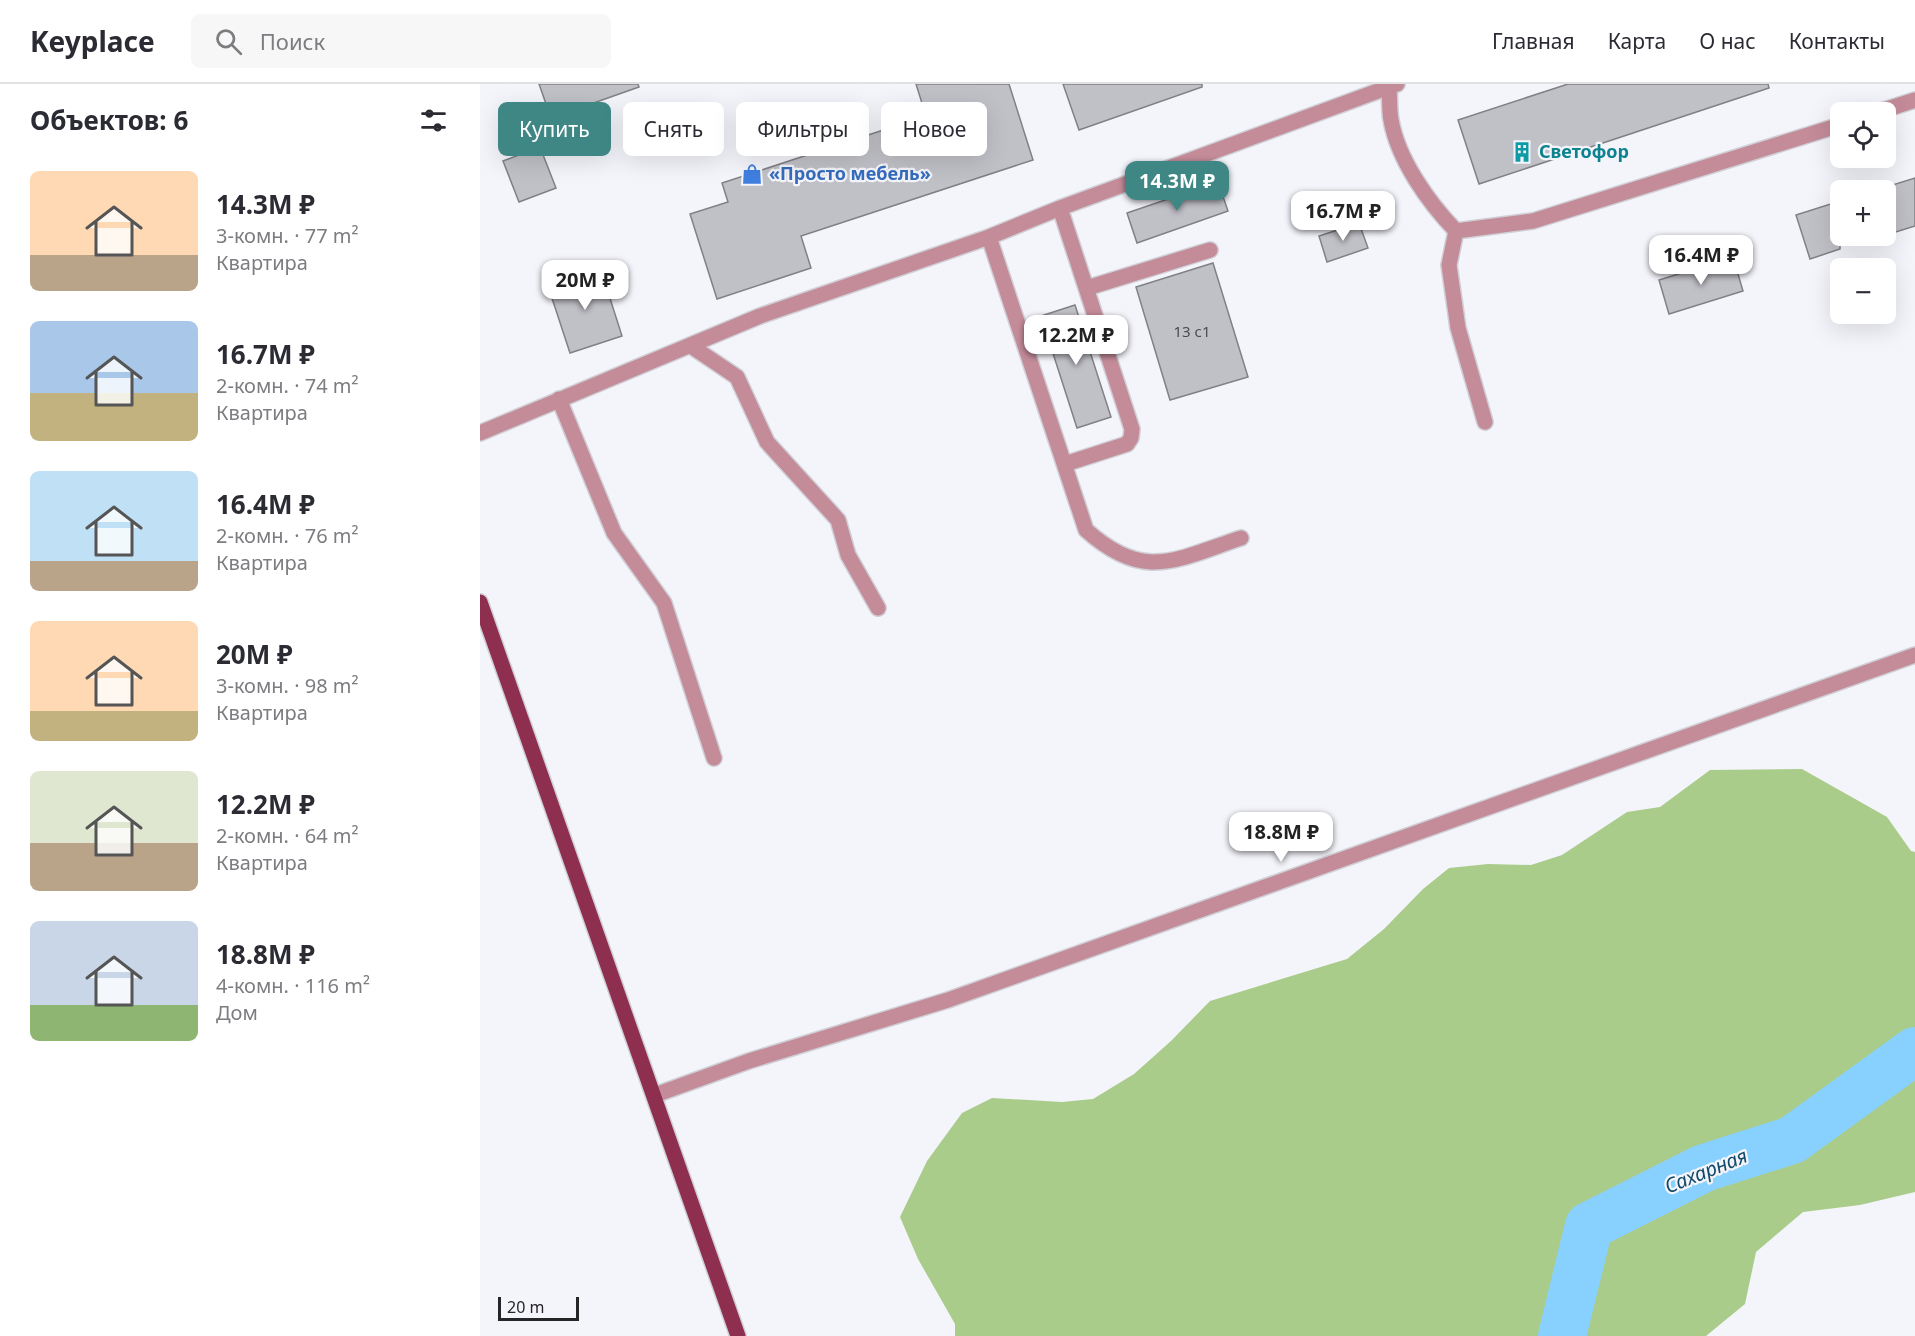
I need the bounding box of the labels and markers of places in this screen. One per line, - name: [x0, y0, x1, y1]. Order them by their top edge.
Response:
- place label: Светофор: [1539, 139, 1629, 163]
- building icon: Светофор: [1510, 140, 1534, 164]
- place label: «Просто мебель»: [769, 161, 931, 185]
- pin: 14.3M ₽: [1122, 161, 1232, 212]
- shop icon: «Просто мебель»: [740, 162, 764, 186]
- pin: 16.7M ₽: [1288, 191, 1398, 242]
- pin: 16.4M ₽: [1646, 235, 1756, 286]
- pin: 20M ₽: [543, 260, 627, 311]
- pin: 12.2M ₽: [1021, 315, 1131, 366]
- pin: 18.8M ₽: [1226, 812, 1336, 863]

